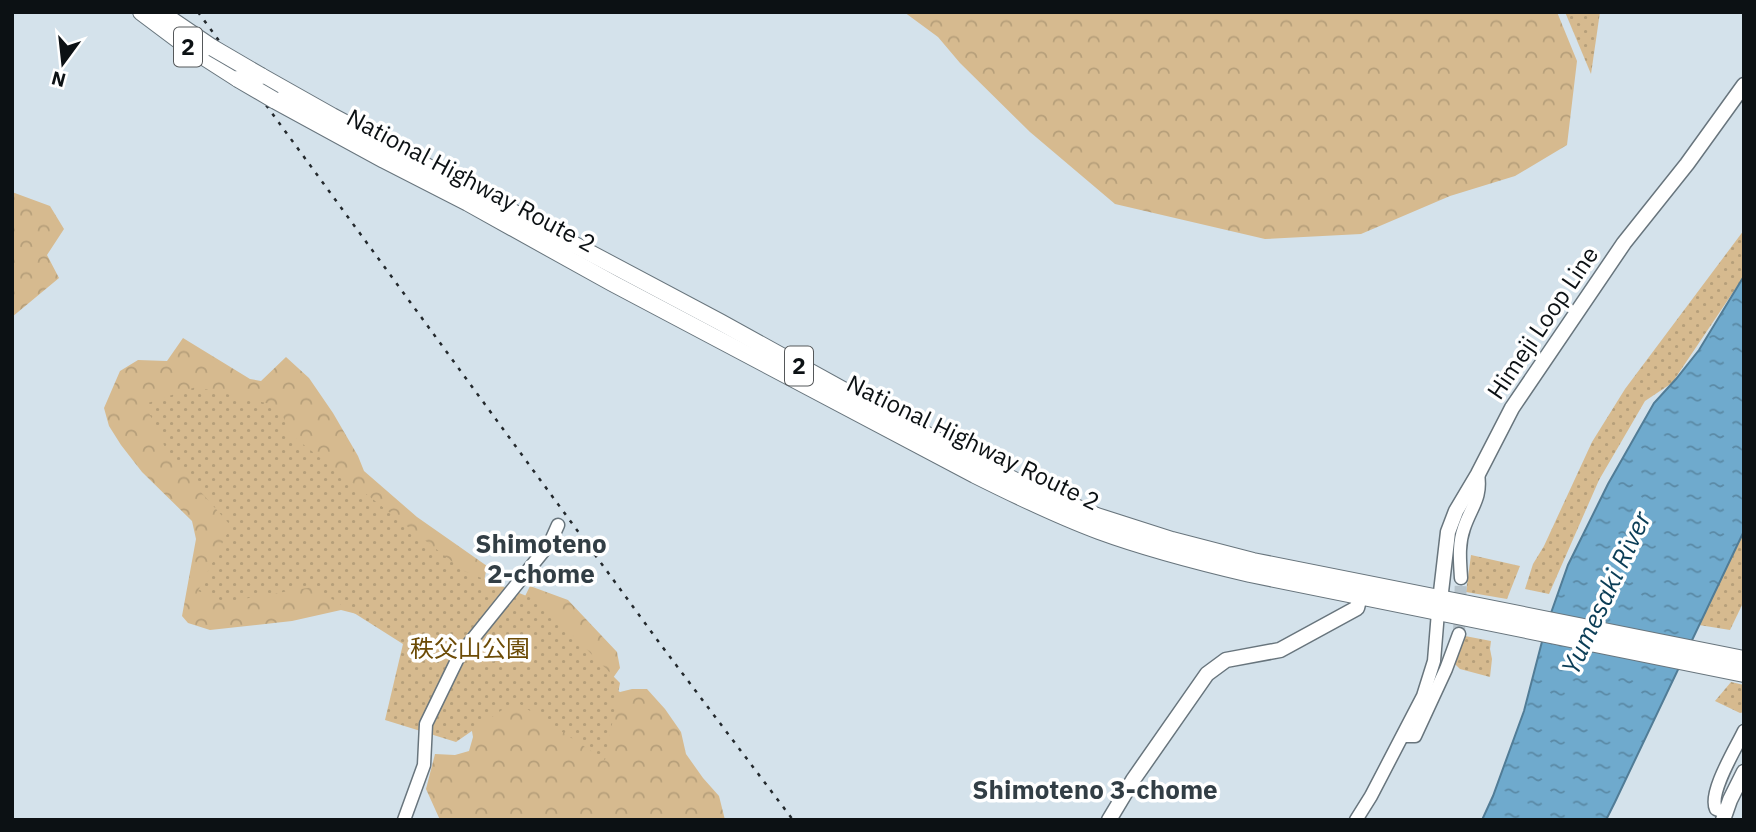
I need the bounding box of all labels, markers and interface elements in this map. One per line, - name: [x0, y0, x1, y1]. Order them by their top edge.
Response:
- north arrow: [28, 28, 98, 98]
- road number: 2: [174, 28, 202, 66]
- text: N: [49, 66, 68, 93]
- street label: National Highway Route 2: [341, 101, 602, 259]
- street label: Himeji Loop Line: [1479, 240, 1605, 405]
- road number: 2: [785, 346, 813, 386]
- street label: National Highway Route 2: [842, 367, 1105, 517]
- water label: Yumesaki River: [1552, 504, 1658, 680]
- district label: Shimoteno 2-chome: [475, 526, 607, 590]
- park label: 秩父山公園: [410, 632, 530, 664]
- district label: Shimoteno 3-chome: [972, 772, 1218, 806]

